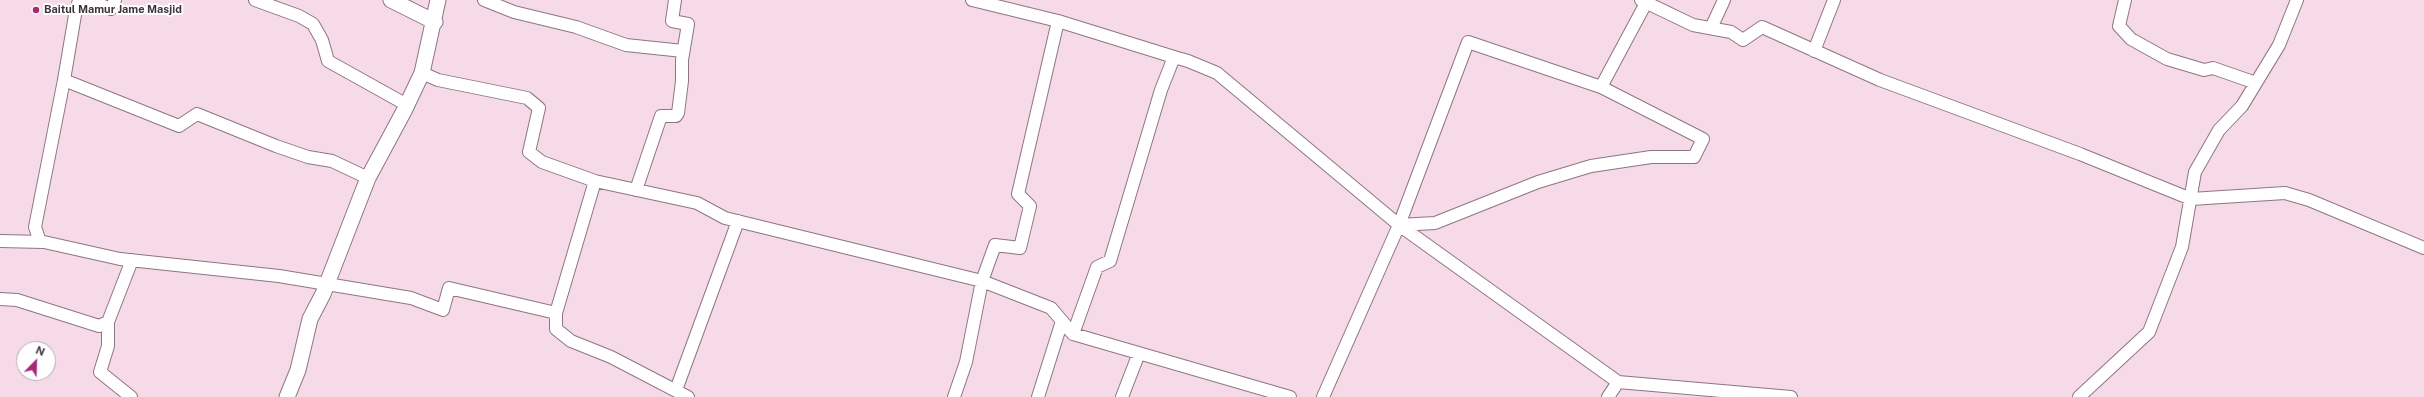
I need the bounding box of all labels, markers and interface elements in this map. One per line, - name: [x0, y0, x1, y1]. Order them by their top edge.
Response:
- place label: Baitul Mamur Jame Masjid: [44, 3, 182, 17]
- marker: Baitul Mamur Jame Masjid: [31, 5, 41, 15]
- north arrow: [16, 341, 56, 381]
- text: N: [34, 344, 47, 358]

